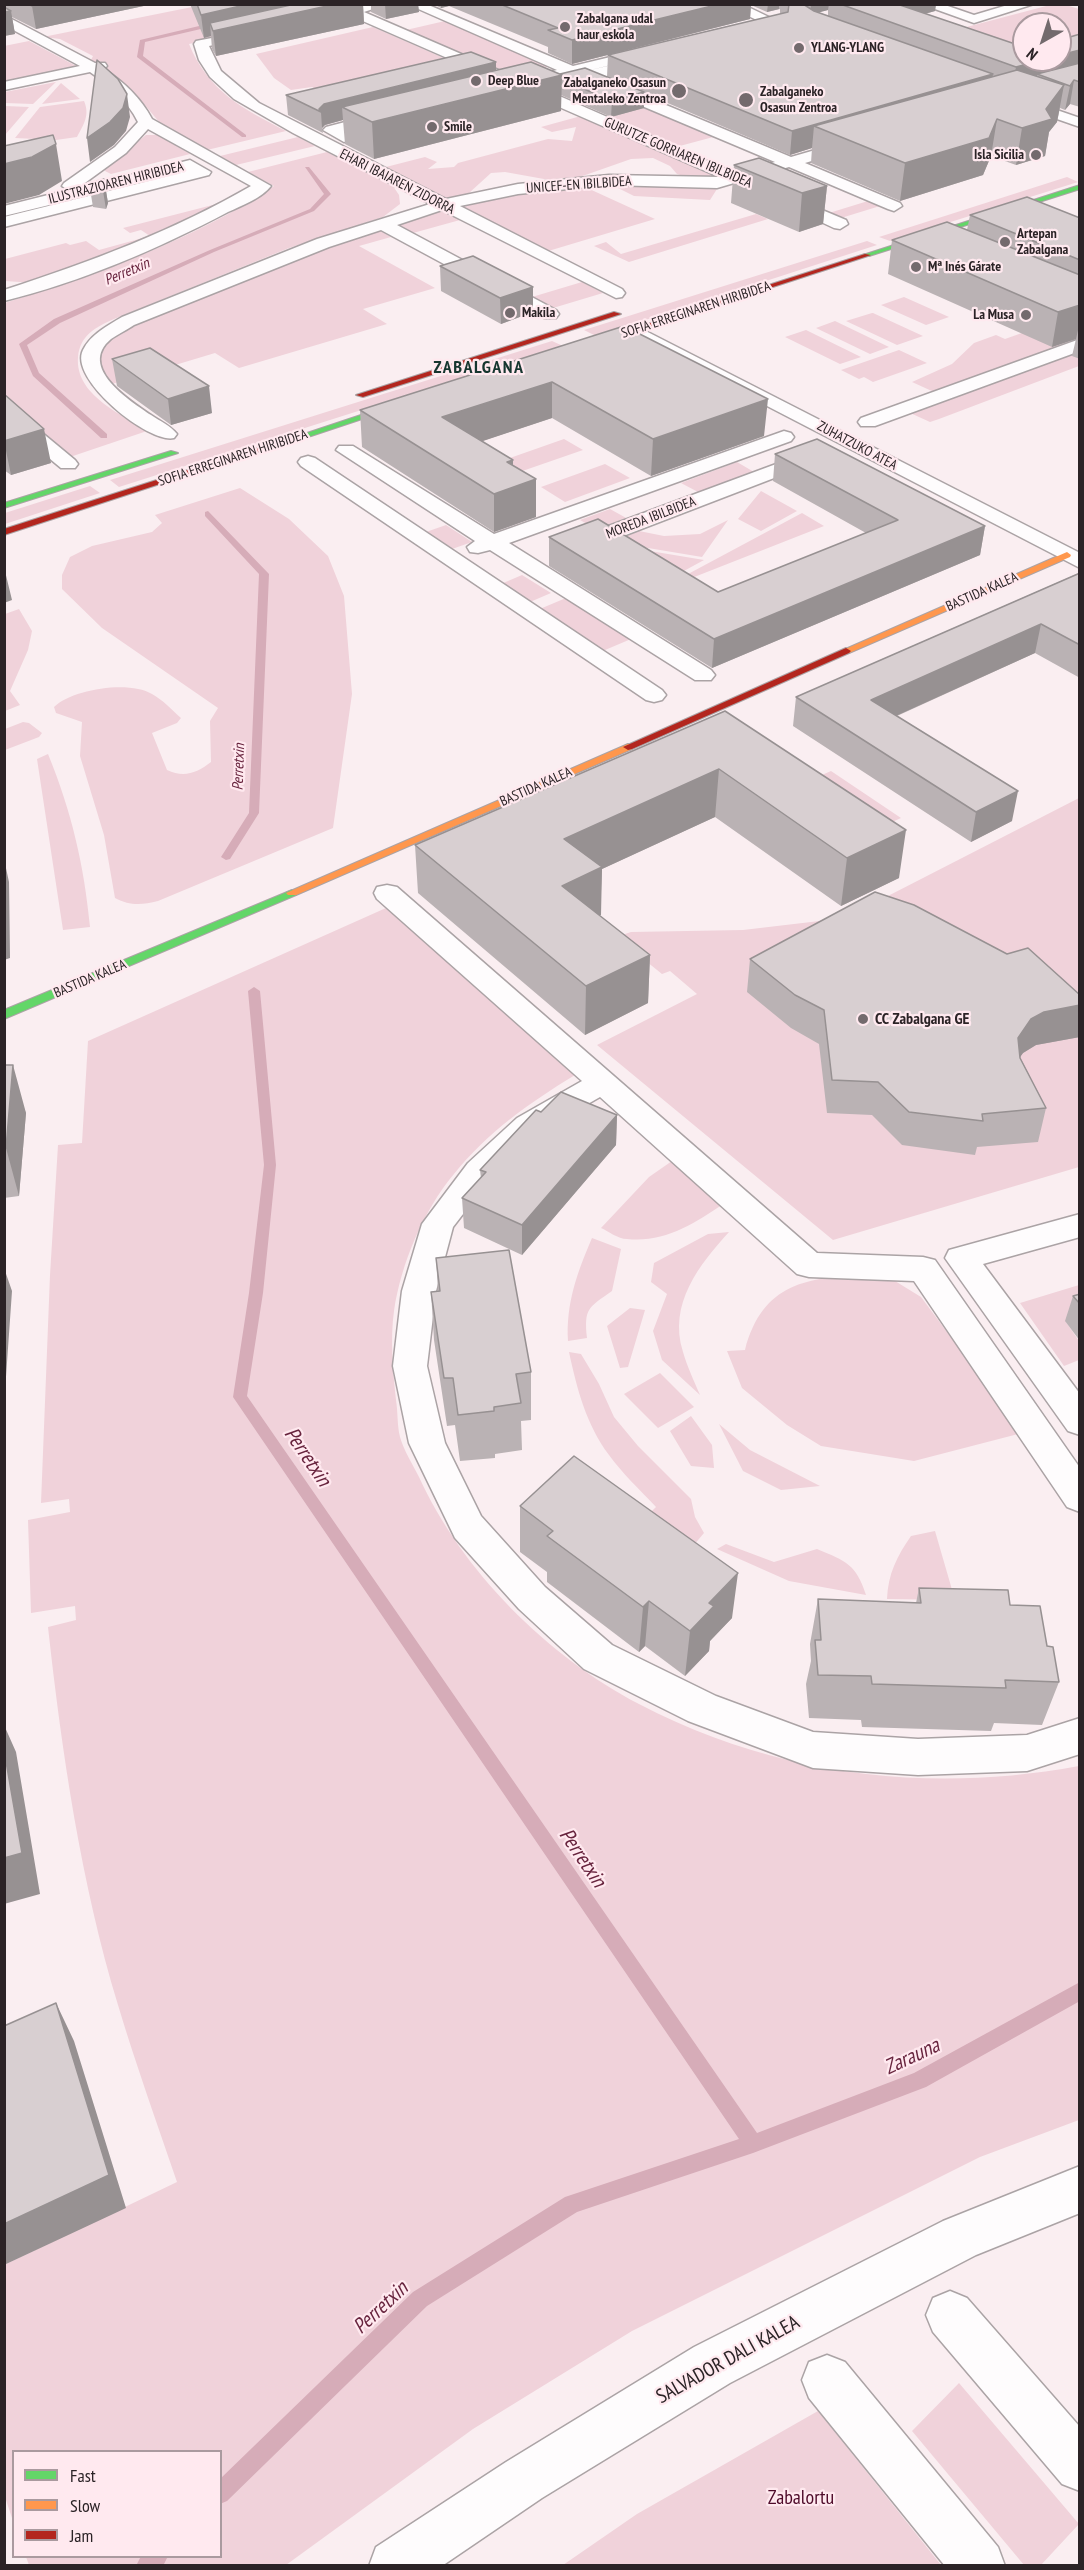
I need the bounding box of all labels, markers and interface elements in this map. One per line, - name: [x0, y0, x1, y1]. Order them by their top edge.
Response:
- place label: Zabalgana udal haur eskola: [577, 11, 653, 44]
- north arrow: [1012, 12, 1072, 72]
- marker: Zabalgana udal haur eskola: [558, 20, 572, 34]
- place label: YLANG-YLANG: [811, 40, 884, 56]
- marker: YLANG-YLANG: [792, 41, 806, 55]
- text: N: [1022, 44, 1042, 65]
- place label: Deep Blue: [488, 73, 539, 89]
- marker: Deep Blue: [469, 74, 483, 88]
- place label: Zabalganeko Osasun Mentaleko Zentroa: [564, 75, 666, 108]
- marker: Zabalganeko Osasun Mentaleko Zentroa: [670, 82, 688, 100]
- place label: Zabalganeko Osasun Zentroa: [760, 84, 837, 116]
- marker: Zabalganeko Osasun Zentroa: [737, 91, 755, 109]
- street label: GURUTZE GORRIAREN IBILBIDEA: [602, 114, 754, 192]
- place label: Smile: [444, 119, 472, 135]
- marker: Smile: [425, 120, 439, 134]
- street label: EHARI IBAIAREN ZIDORRA: [337, 146, 457, 218]
- place label: Isla Sicilia: [974, 147, 1024, 163]
- marker: Isla Sicilia: [1029, 148, 1043, 162]
- street label: ILUSTRAZIOAREN HIRIBIDEA: [47, 158, 185, 208]
- street label: UNICEF-EN IBILBIDEA: [526, 173, 632, 197]
- place label: Artepan Zabalgana: [1017, 226, 1068, 258]
- marker: Artepan Zabalgana: [998, 235, 1012, 249]
- water label: Perretxin: [102, 255, 152, 289]
- place label: Mª Inés Gárate: [928, 259, 1001, 275]
- marker: Mª Inés Gárate: [909, 260, 923, 274]
- street label: SOFIA ERREGINAREN HIRIBIDEA: [619, 278, 773, 342]
- place label: Makila: [522, 305, 555, 321]
- marker: Makila: [503, 306, 517, 320]
- place label: La Musa: [973, 307, 1014, 323]
- marker: La Musa: [1019, 308, 1033, 322]
- district label: ZABALGANA: [434, 357, 524, 379]
- street label: ZUHATZUKO ATEA: [814, 418, 900, 474]
- street label: SOFIA ERREGINAREN HIRIBIDEA: [156, 426, 310, 490]
- street label: MOREDA IBILBIDEA: [604, 493, 698, 543]
- street label: BASTIDA KALEA: [943, 569, 1021, 615]
- water label: Perretxin: [229, 743, 249, 791]
- street label: BASTIDA KALEA: [497, 764, 575, 810]
- street label: BASTIDA KALEA: [51, 956, 129, 1002]
- place label: CC Zabalgana GE: [875, 1009, 969, 1029]
- marker: CC Zabalgana GE: [856, 1012, 870, 1026]
- water label: Perretxin: [278, 1423, 336, 1491]
- water label: Perretxin: [553, 1824, 611, 1892]
- water label: Zarauna: [880, 2033, 944, 2081]
- water label: Perretxin: [348, 2276, 414, 2340]
- street label: SALVADOR DALI KALEA: [652, 2311, 804, 2409]
- legend: [12, 2450, 222, 2558]
- text: Fast: [70, 2464, 96, 2487]
- park label: Zabalortu: [768, 2486, 834, 2510]
- text: Slow: [70, 2494, 100, 2517]
- text: Jam: [70, 2524, 93, 2547]

